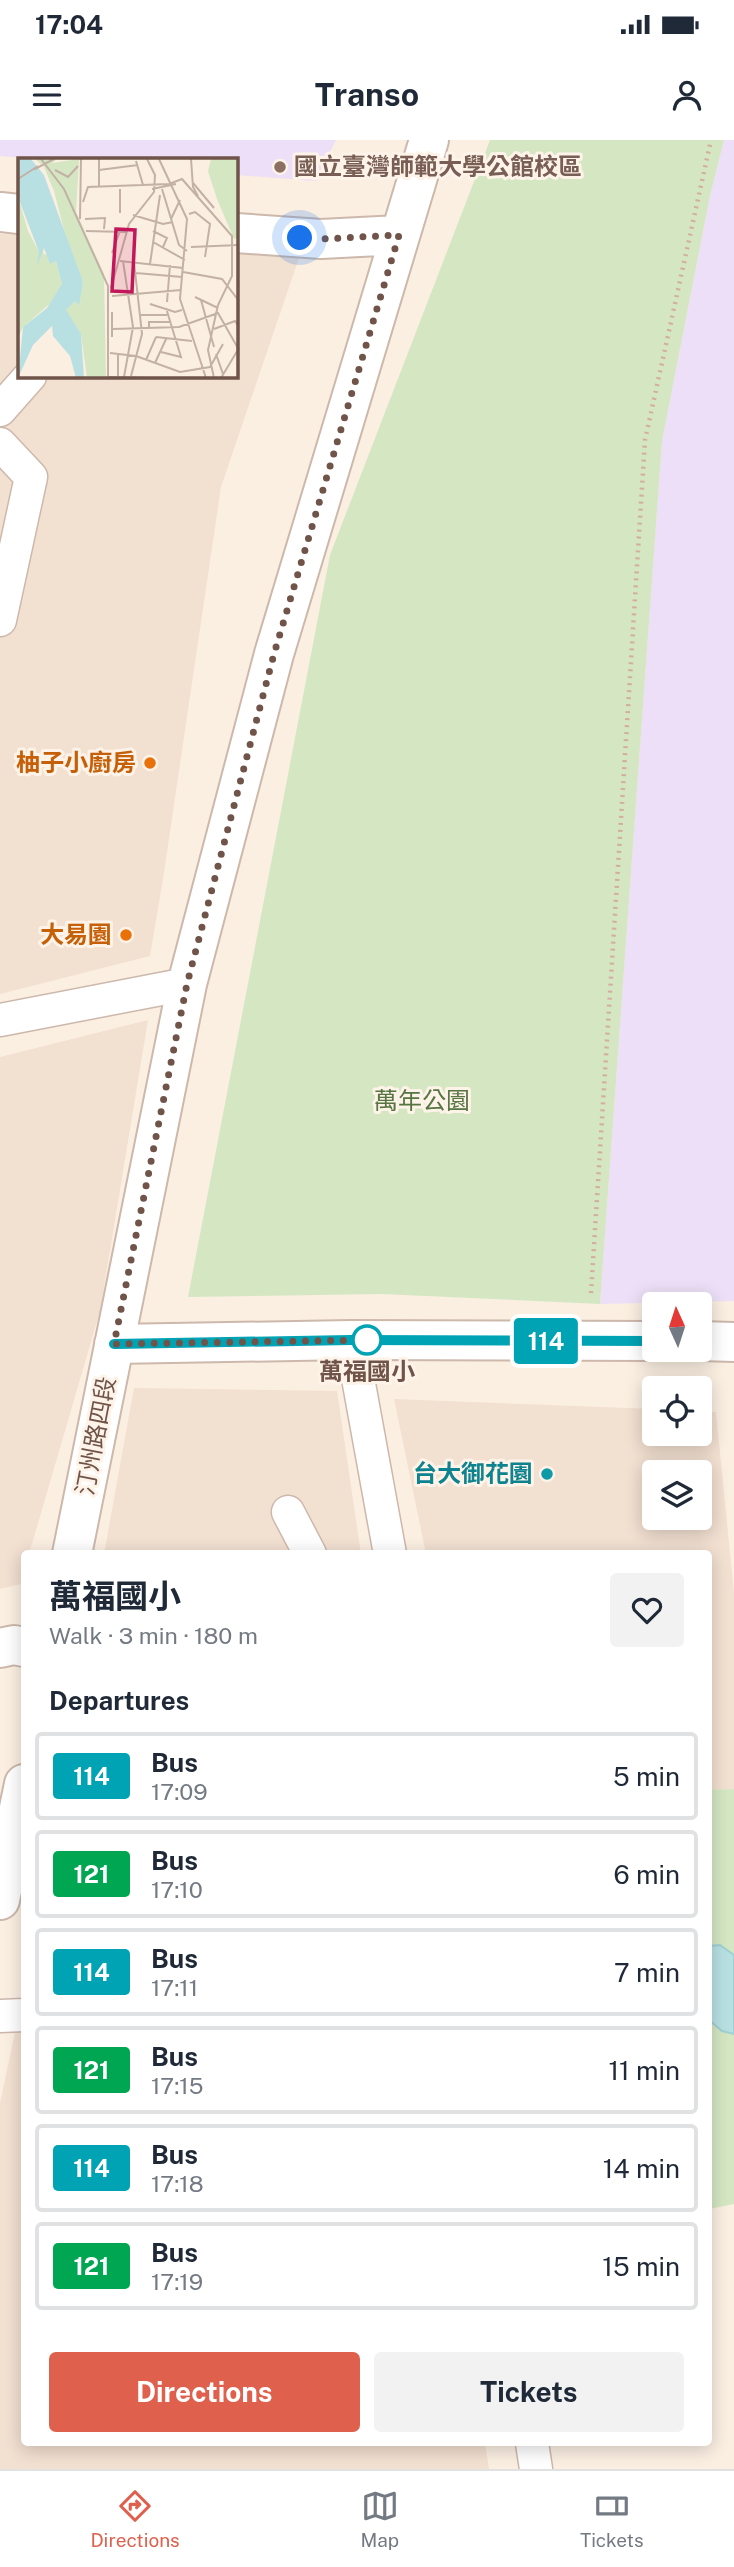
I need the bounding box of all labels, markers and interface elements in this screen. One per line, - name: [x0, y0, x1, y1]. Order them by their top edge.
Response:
- text: 17:04: [35, 9, 103, 40]
- icon: menu: [28, 76, 66, 114]
- text: Transo: [315, 76, 419, 113]
- icon: person: [668, 76, 706, 114]
- place label: 國立臺灣師範大學公館校區: [294, 152, 582, 180]
- inset map: [18, 158, 238, 378]
- marker: 國立臺灣師範大學公館校區: [272, 159, 288, 175]
- your location: [282, 220, 317, 255]
- place label: 柚子小廚房: [16, 748, 136, 776]
- marker: 柚子小廚房: [142, 755, 158, 771]
- place label: 大易園: [40, 920, 112, 948]
- marker: 大易園: [118, 927, 134, 943]
- park label: 萬年公園: [374, 1086, 470, 1114]
- north arrow: [642, 1292, 712, 1362]
- map controls: [642, 1292, 712, 1530]
- line badge: 114: [506, 1318, 586, 1364]
- marker: 萬福國小: [352, 1325, 382, 1355]
- text: 114: [528, 1327, 564, 1355]
- place label: 萬福國小: [319, 1357, 415, 1385]
- street label: 汀州路四段: [70, 1374, 120, 1497]
- button: locate: [642, 1376, 712, 1446]
- place label: 台大御花園: [413, 1459, 533, 1487]
- button: layers: [642, 1460, 712, 1530]
- marker: 台大御花園: [539, 1466, 555, 1482]
- button: heart: [610, 1573, 684, 1647]
- text: 萬福國小: [49, 1577, 181, 1615]
- text: Walk · 3 min · 180 m: [49, 1622, 258, 1649]
- text: Departures: [49, 1685, 189, 1716]
- text: Bus: [151, 1747, 198, 1778]
- text: 5 min: [613, 1761, 680, 1792]
- text: 114: [73, 1762, 110, 1790]
- text: 17:09: [151, 1778, 208, 1805]
- text: Bus: [151, 1845, 198, 1876]
- text: 6 min: [613, 1859, 680, 1890]
- text: 121: [74, 1860, 109, 1888]
- text: 17:10: [151, 1876, 203, 1903]
- text: Bus: [151, 1943, 198, 1974]
- text: 7 min: [614, 1957, 680, 1988]
- text: 114: [73, 1958, 110, 1986]
- text: 17:11: [151, 1974, 198, 2001]
- text: Bus: [151, 2041, 198, 2072]
- text: 11 min: [608, 2055, 680, 2086]
- text: 121: [74, 2056, 109, 2084]
- text: 17:15: [151, 2072, 203, 2099]
- text: Bus: [151, 2139, 198, 2170]
- text: 14 min: [603, 2153, 680, 2184]
- text: 114: [73, 2154, 110, 2182]
- text: 17:18: [151, 2170, 204, 2197]
- text: Bus: [151, 2237, 198, 2268]
- text: 15 min: [602, 2251, 680, 2282]
- text: 121: [74, 2252, 109, 2280]
- text: 17:19: [151, 2268, 203, 2295]
- button: Directions: [49, 2352, 360, 2432]
- button: Tickets: [374, 2352, 684, 2432]
- tab: Directions: [90, 2487, 180, 2551]
- tab: Map: [360, 2487, 399, 2551]
- tab: Tickets: [580, 2487, 644, 2551]

